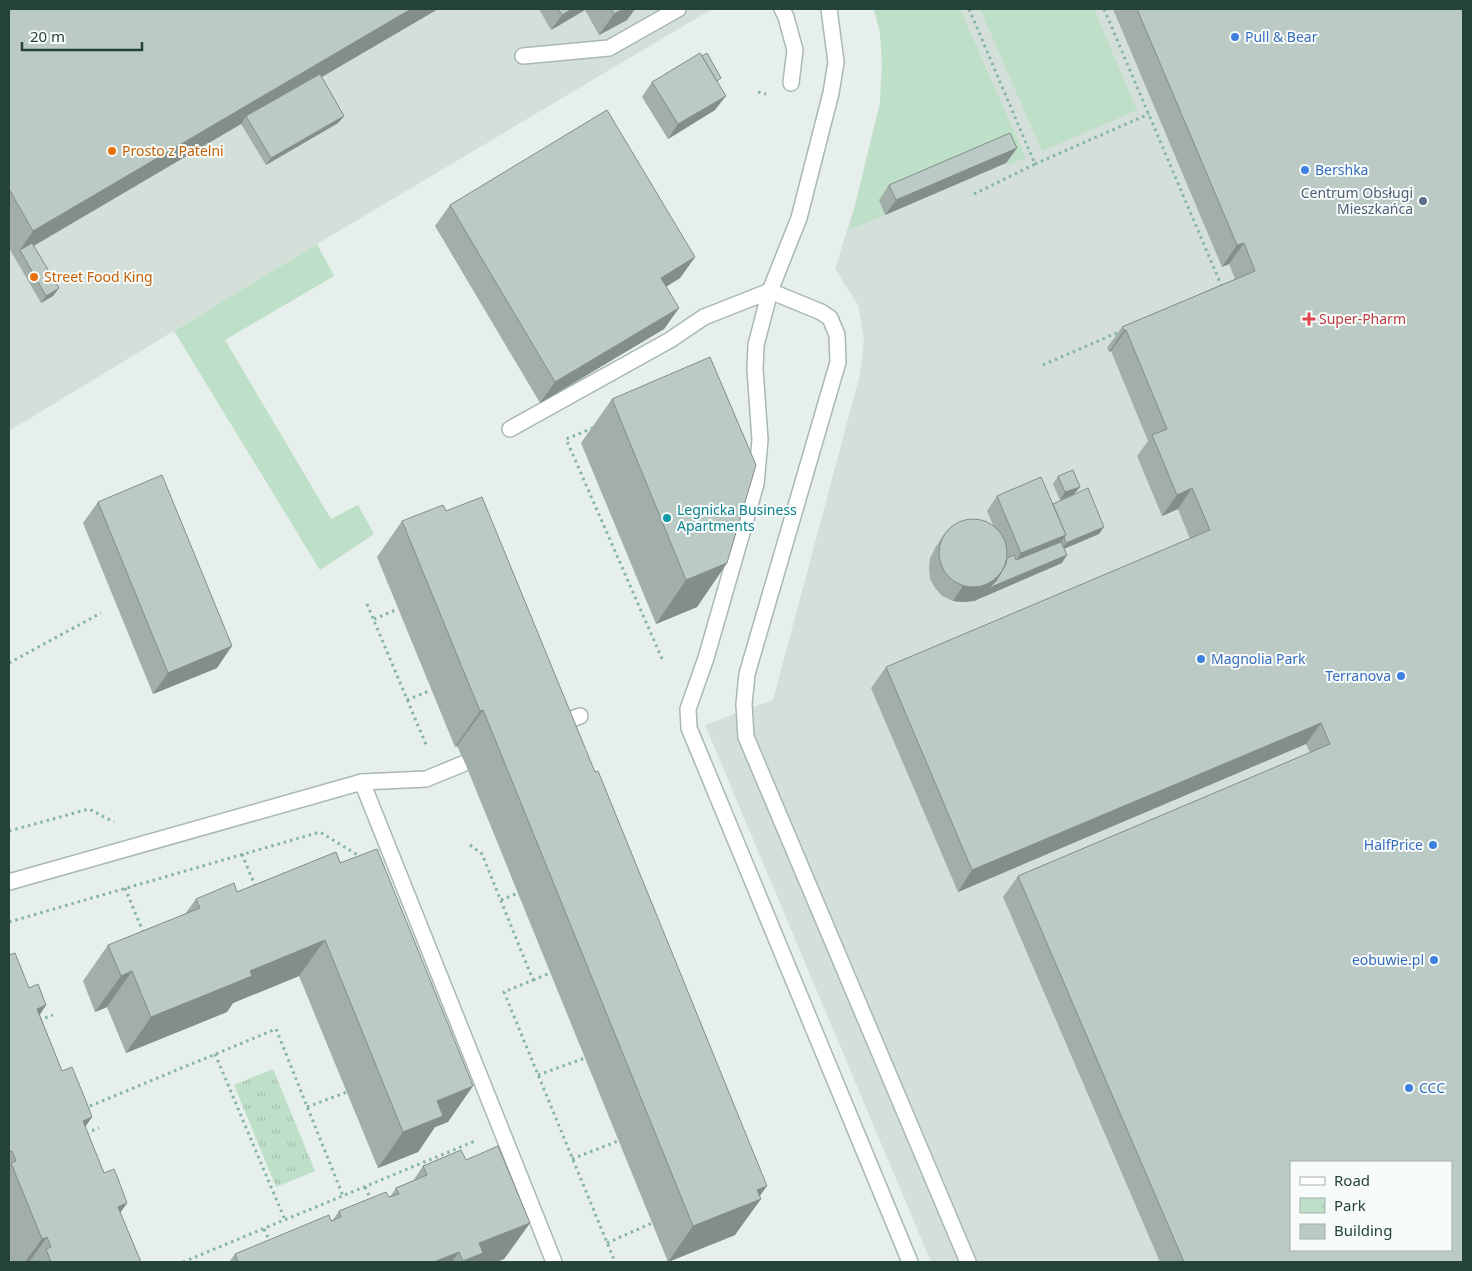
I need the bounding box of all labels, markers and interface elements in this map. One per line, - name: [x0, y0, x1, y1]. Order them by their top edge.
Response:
- scale bar: [22, 20, 142, 52]
- text: 20 m: [30, 26, 65, 46]
- place label: Pull & Bear: [1245, 27, 1318, 46]
- marker: Pull & Bear: [1229, 31, 1241, 43]
- place label: Prosto z Patelni: [122, 141, 224, 160]
- marker: Prosto z Patelni: [106, 145, 118, 157]
- place label: Bershka: [1315, 160, 1368, 179]
- marker: Bershka: [1299, 164, 1311, 176]
- place label: Centrum Obsługi Mieszkańca: [1301, 183, 1413, 218]
- marker: Centrum Obsługi Mieszkańca: [1417, 195, 1429, 207]
- place label: Street Food King: [44, 267, 153, 286]
- marker: Street Food King: [28, 271, 40, 283]
- place label: Super-Pharm: [1319, 309, 1406, 328]
- marker: Super-Pharm: [1303, 313, 1315, 325]
- place label: Legnicka Business Apartments: [677, 500, 797, 535]
- marker: Legnicka Business Apartments: [661, 512, 673, 524]
- place label: Magnolia Park: [1211, 649, 1306, 668]
- marker: Magnolia Park: [1195, 653, 1207, 665]
- place label: Terranova: [1325, 666, 1391, 685]
- marker: Terranova: [1395, 670, 1407, 682]
- place label: HalfPrice: [1364, 835, 1423, 854]
- marker: HalfPrice: [1427, 839, 1439, 851]
- place label: eobuwie.pl: [1352, 950, 1424, 969]
- marker: eobuwie.pl: [1428, 954, 1440, 966]
- place label: CCC: [1419, 1078, 1445, 1097]
- marker: CCC: [1403, 1082, 1415, 1094]
- legend: [1290, 1161, 1452, 1251]
- text: Road: [1334, 1170, 1370, 1190]
- text: Park: [1334, 1195, 1366, 1215]
- text: Building: [1334, 1220, 1392, 1240]

